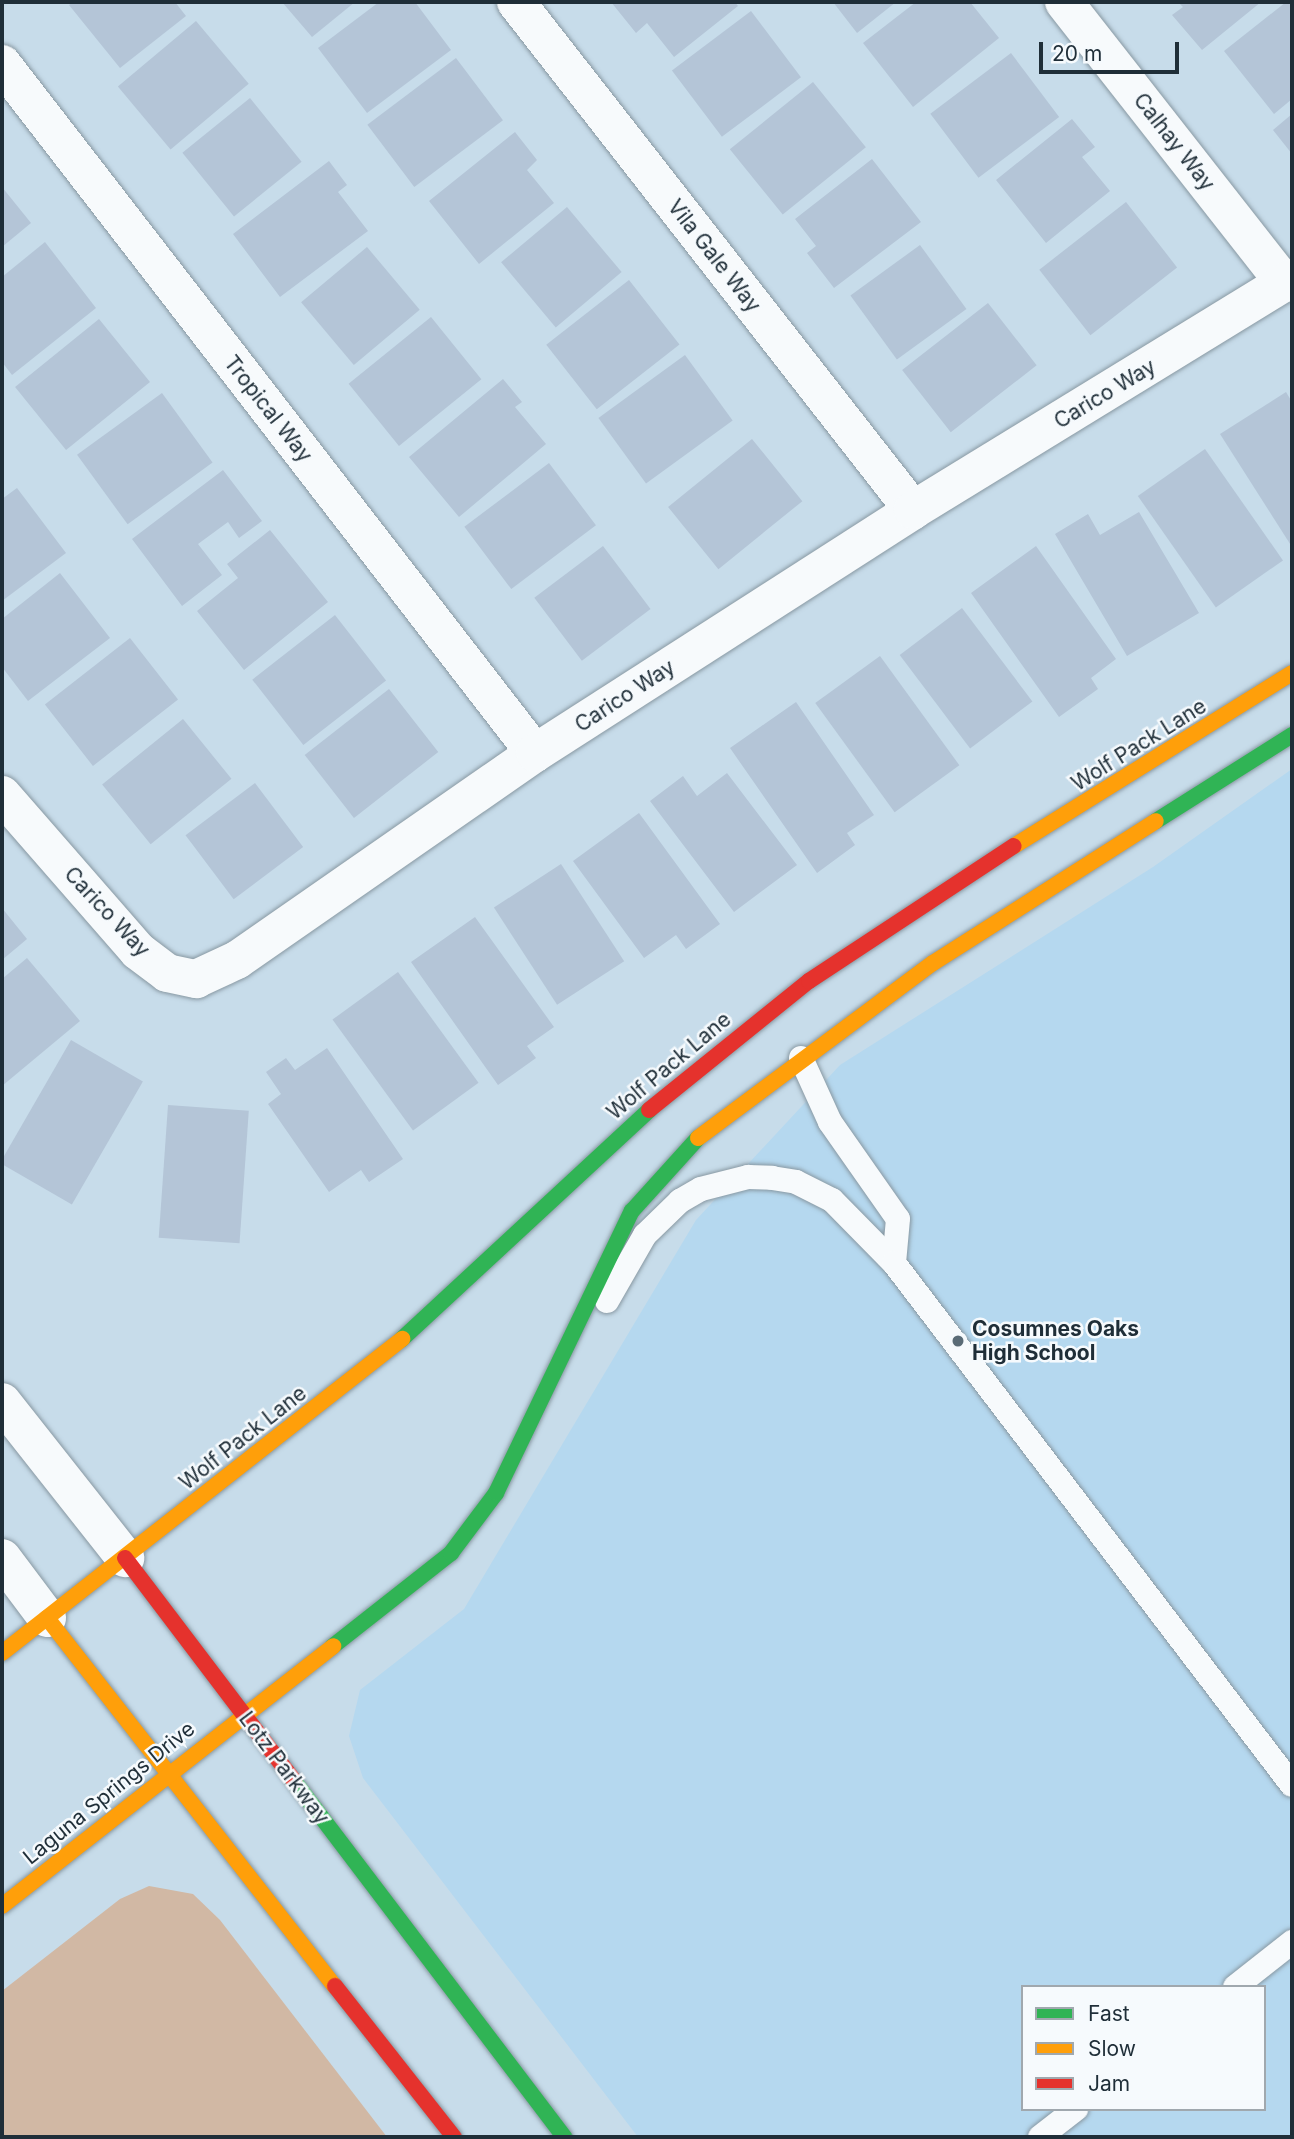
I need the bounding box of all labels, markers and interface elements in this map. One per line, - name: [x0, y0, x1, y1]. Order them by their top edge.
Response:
- scale bar: [1042, 28, 1182, 72]
- text: 20 m: [1052, 41, 1102, 66]
- street label: Calhay Way: [1128, 88, 1220, 196]
- street label: Vila Gale Way: [662, 195, 766, 317]
- street label: Tropical Way: [219, 351, 317, 467]
- street label: Carico Way: [1050, 354, 1160, 434]
- street label: Carico Way: [570, 654, 680, 738]
- street label: Wolf Pack Lane: [1067, 694, 1211, 796]
- street label: Carico Way: [59, 862, 155, 962]
- street label: Wolf Pack Lane: [602, 1007, 736, 1125]
- place label: Cosumnes Oaks High School: [972, 1316, 1139, 1366]
- marker: Cosumnes Oaks High School: [950, 1333, 966, 1349]
- street label: Wolf Pack Lane: [175, 1381, 311, 1495]
- street label: Lotz Parkway: [234, 1707, 334, 1829]
- street label: Laguna Springs Drive: [18, 1716, 200, 1870]
- legend: [1021, 1985, 1266, 2111]
- text: Fast: [1088, 2001, 1130, 2026]
- text: Slow: [1088, 2036, 1136, 2061]
- text: Jam: [1088, 2071, 1130, 2096]

